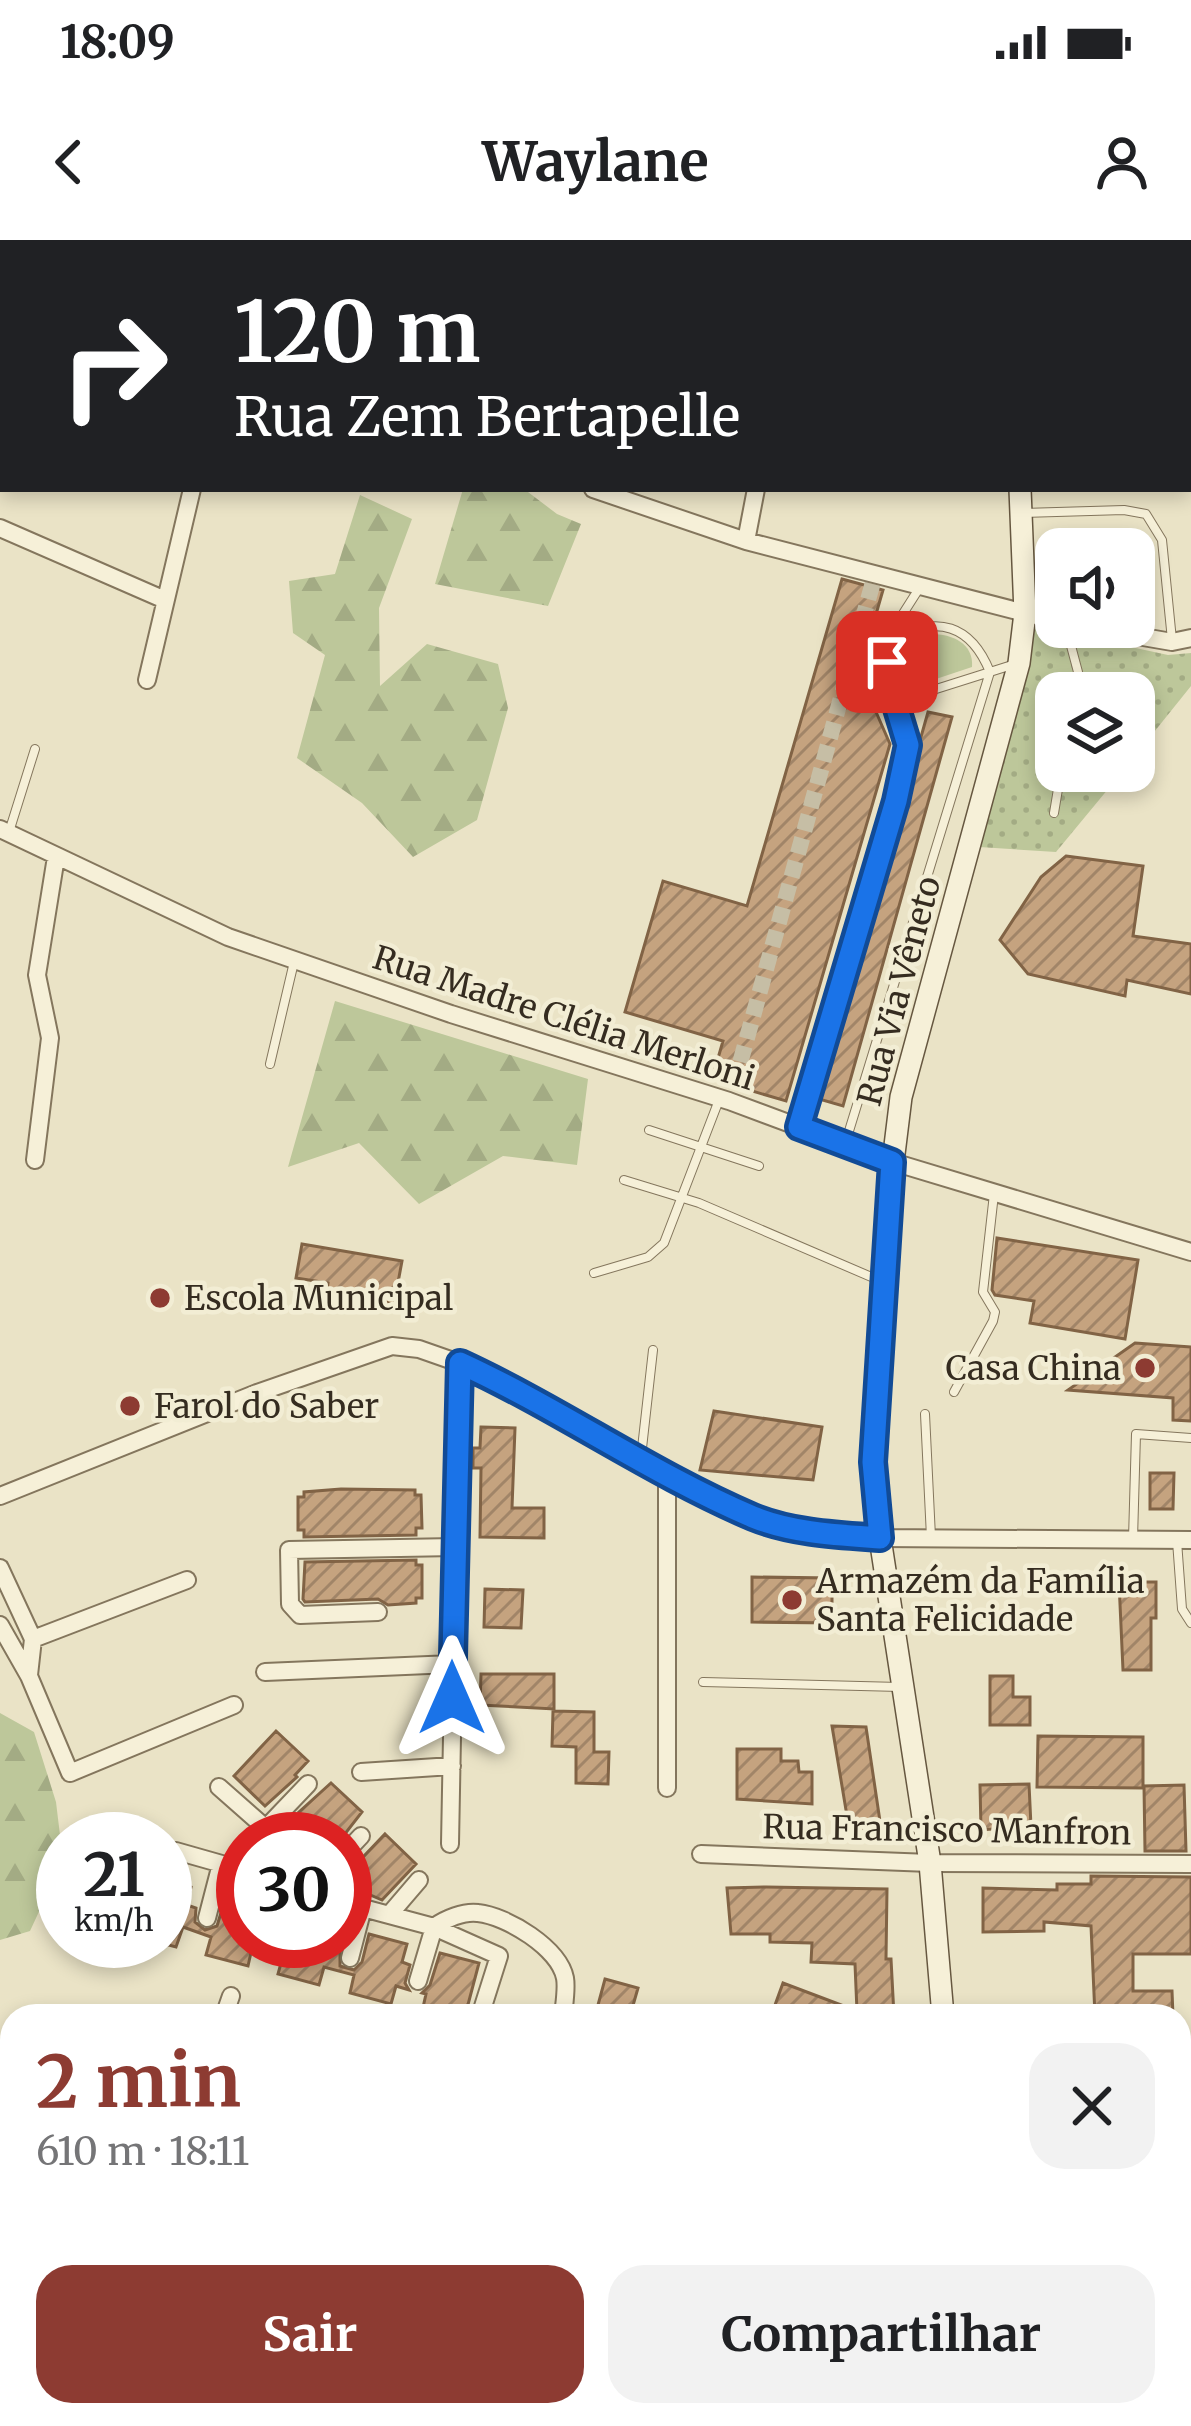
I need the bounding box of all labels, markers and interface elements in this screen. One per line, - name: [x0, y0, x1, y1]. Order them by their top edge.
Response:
- text: 18:09: [60, 14, 175, 70]
- text: Waylane: [482, 128, 709, 196]
- icon: back: [36, 129, 102, 195]
- icon: person: [1089, 129, 1155, 195]
- text: 120 m: [234, 279, 481, 385]
- icon: right: [36, 288, 192, 444]
- text: Rua Zem Bertapelle: [234, 383, 740, 451]
- map controls: [1035, 528, 1155, 792]
- button: sound: [1035, 528, 1155, 648]
- pin: [836, 611, 938, 713]
- icon: arrive: [854, 629, 920, 695]
- button: layers: [1035, 672, 1155, 792]
- street label: Rua Via Vêneto: [849, 872, 949, 1110]
- street label: Rua Madre Clélia Merloni: [368, 937, 760, 1099]
- place label: Escola Municipal: [184, 1278, 453, 1319]
- marker: Escola Municipal: [147, 1285, 173, 1311]
- place label: Casa China: [946, 1348, 1121, 1389]
- marker: Casa China: [1132, 1355, 1158, 1381]
- place label: Farol do Saber: [154, 1386, 379, 1427]
- marker: Farol do Saber: [117, 1393, 143, 1419]
- place label: Armazém da Família Santa Felicidade: [815, 1561, 1145, 1640]
- marker: Armazém da Família Santa Felicidade: [779, 1587, 805, 1613]
- position arrow: [389, 1635, 515, 1761]
- street label: Rua Francisco Manfron: [762, 1806, 1132, 1854]
- speed limit sign: 30: [216, 1812, 372, 1968]
- text: 21: [83, 1837, 145, 1912]
- text: km/h: [74, 1901, 154, 1939]
- text: 2 min: [36, 2036, 241, 2127]
- button: close: [1029, 2043, 1155, 2169]
- text: 610 m · 18:11: [36, 2127, 249, 2176]
- button: Sair: [36, 2265, 584, 2403]
- button: Compartilhar: [608, 2265, 1155, 2403]

